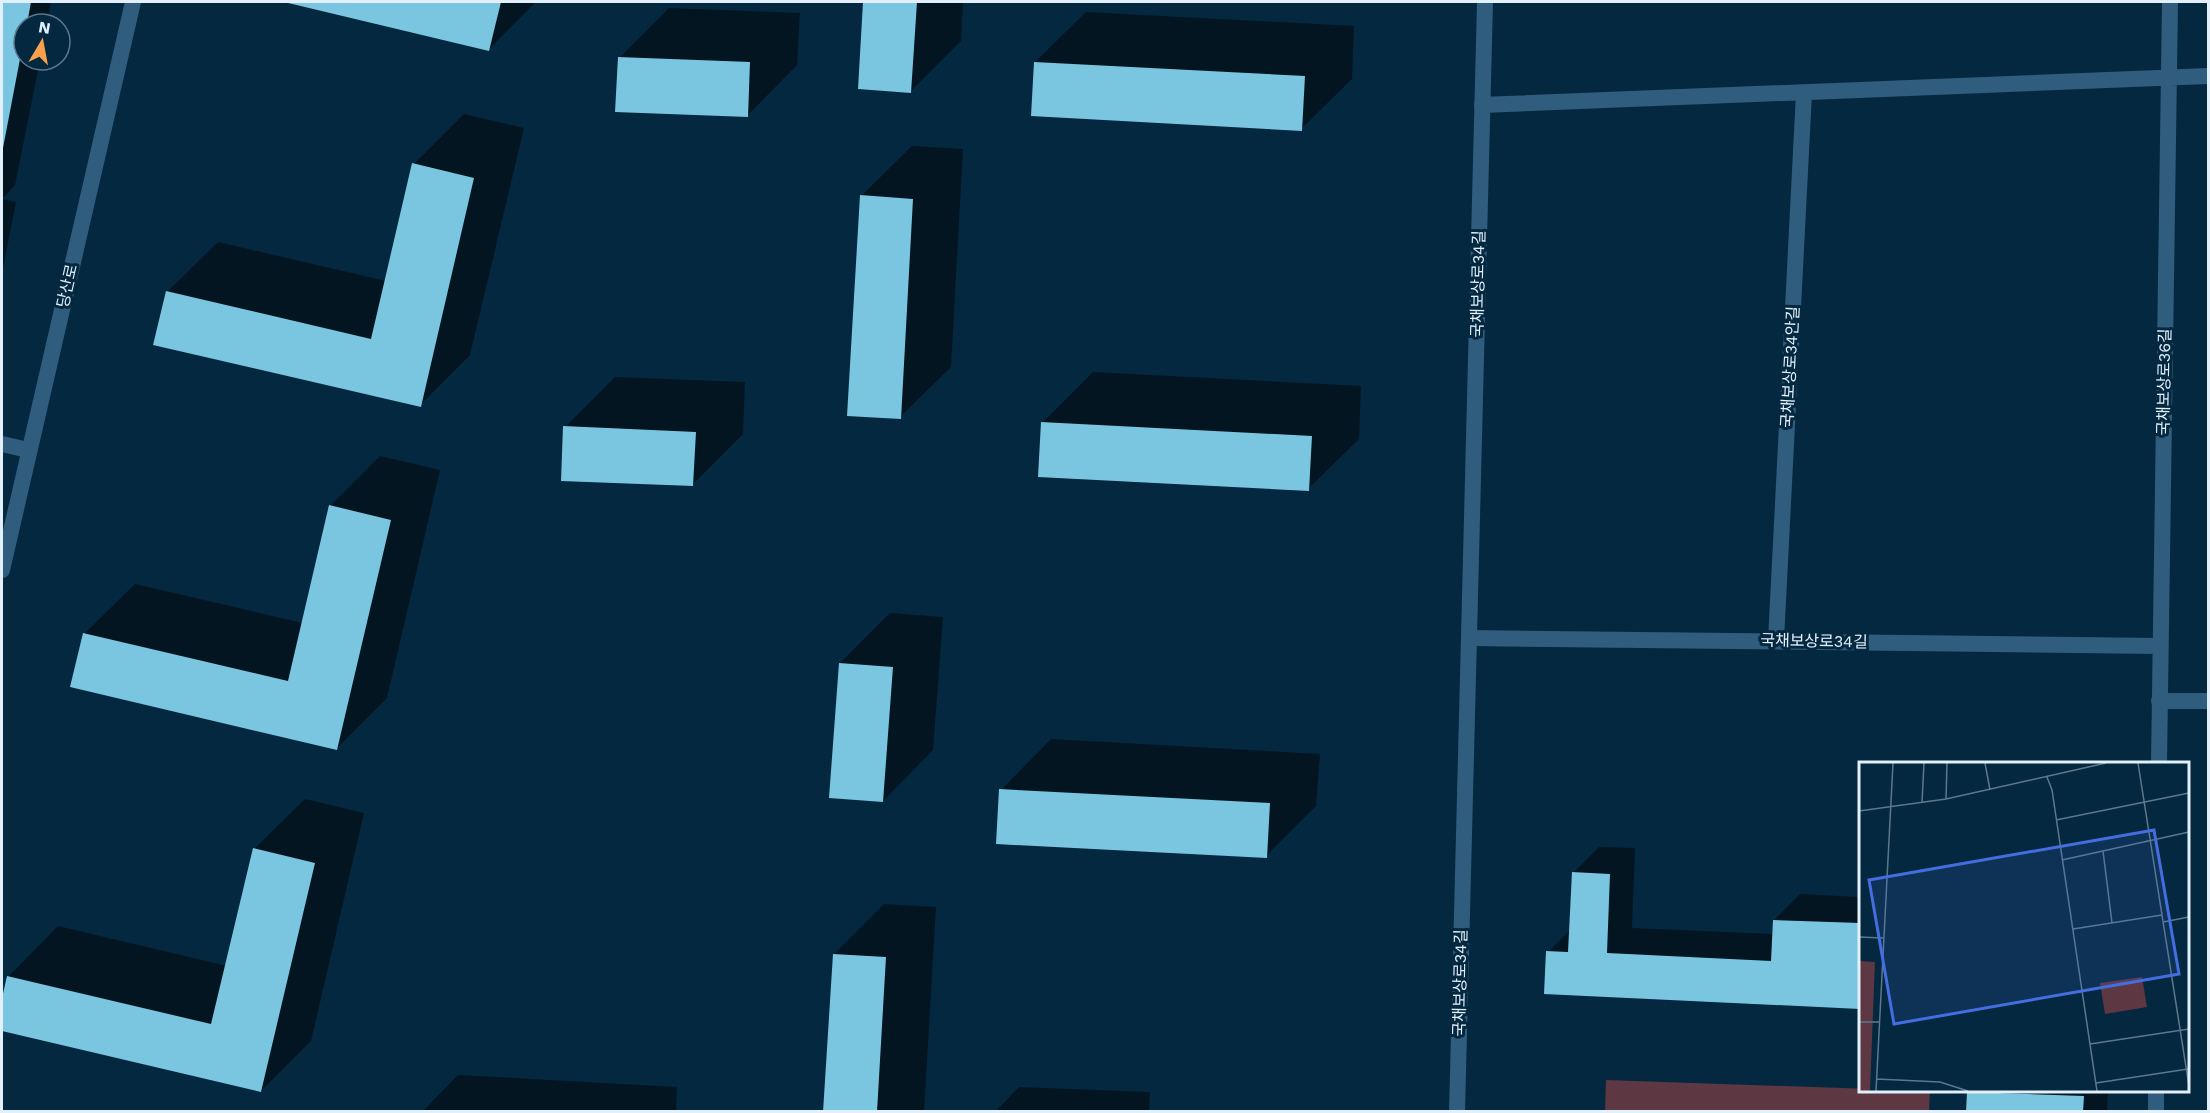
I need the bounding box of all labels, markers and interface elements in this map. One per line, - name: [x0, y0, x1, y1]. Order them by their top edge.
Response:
- north arrow: [12, 12, 72, 72]
- text: N: [37, 17, 52, 38]
- street label: 국채보상로34길: [1468, 230, 1488, 338]
- street label: 당산로: [53, 262, 81, 310]
- street label: 국채보상로34안길: [1777, 306, 1803, 428]
- street label: 국채보상로36길: [2154, 328, 2174, 436]
- street label: 국채보상로34길: [1760, 631, 1868, 651]
- inset map: [1859, 762, 2189, 1092]
- street label: 국채보상로34길: [1450, 929, 1470, 1037]

